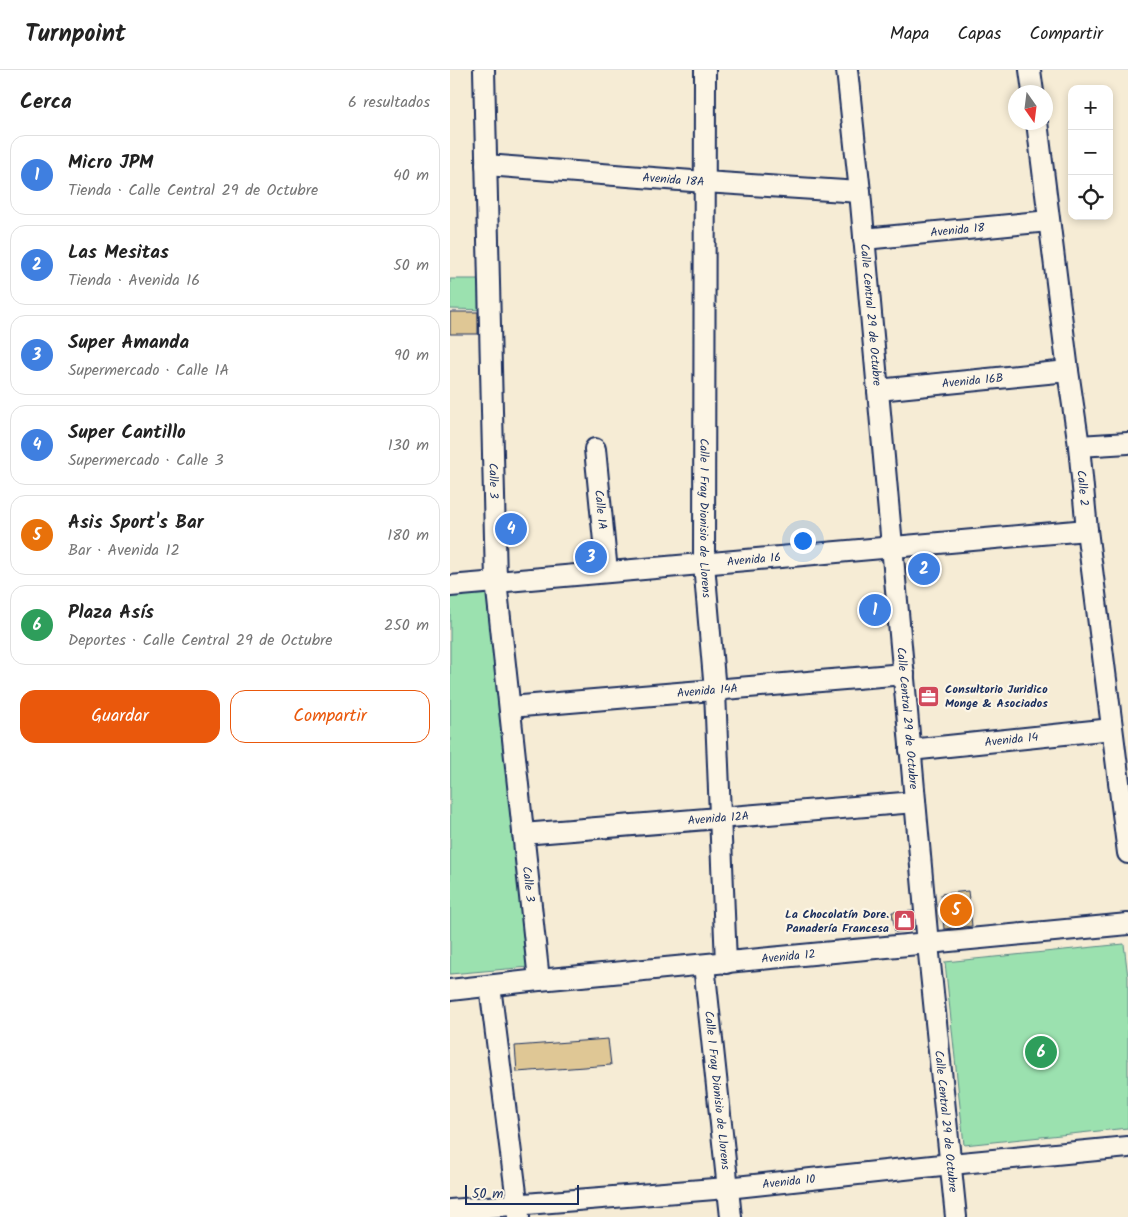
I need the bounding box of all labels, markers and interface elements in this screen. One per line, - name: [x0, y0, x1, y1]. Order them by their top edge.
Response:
- text: Turnpoint: [25, 15, 126, 54]
- text: Mapa: [890, 20, 930, 49]
- text: Capas: [958, 20, 1002, 49]
- text: Compartir: [1030, 20, 1103, 49]
- north arrow: [1008, 85, 1053, 130]
- map controls: [1068, 85, 1113, 220]
- button: +: [1068, 85, 1113, 130]
- text: Cerca: [20, 86, 72, 119]
- text: 6 resultados: [348, 90, 430, 115]
- button: −: [1068, 130, 1113, 175]
- text: Micro JPM: [68, 148, 153, 178]
- text: 1: [35, 163, 39, 188]
- text: 40 m: [393, 163, 429, 188]
- street label: Avenida 18A: [642, 168, 705, 191]
- button: locate: [1068, 175, 1113, 220]
- text: Tienda · Calle Central 29 de Octubre: [68, 178, 318, 203]
- street label: Avenida 18: [930, 218, 986, 242]
- text: Las Mesitas: [68, 238, 169, 268]
- street label: Calle Central 29 de Octubre: [855, 243, 887, 387]
- text: 2: [32, 253, 42, 278]
- text: 50 m: [393, 253, 429, 278]
- text: Tienda · Avenida 16: [68, 268, 200, 293]
- text: Super Amanda: [68, 328, 189, 358]
- text: 3: [33, 343, 41, 368]
- text: 90 m: [394, 343, 429, 368]
- text: Supermercado · Calle 1A: [68, 358, 229, 383]
- street label: Avenida 16B: [941, 368, 1004, 393]
- text: Super Cantillo: [68, 418, 186, 448]
- text: 4: [33, 433, 41, 458]
- text: 130 m: [388, 433, 429, 458]
- street label: Calle 1 Fray Dionisio de Llorens: [694, 438, 716, 598]
- text: Supermercado · Calle 3: [68, 448, 224, 473]
- street label: Calle 3: [484, 463, 504, 499]
- street label: Calle 2: [1072, 469, 1094, 507]
- street label: Calle 1A: [590, 489, 612, 531]
- text: Asis Sport's Bar: [68, 508, 204, 538]
- pin: 4: [495, 510, 527, 548]
- text: 5: [33, 523, 41, 548]
- text: 180 m: [387, 523, 429, 548]
- your location: [790, 528, 816, 554]
- text: Bar · Avenida 12: [68, 538, 180, 563]
- pin: 3: [575, 538, 607, 576]
- street label: Avenida 16: [726, 547, 782, 571]
- pin: 2: [908, 550, 940, 588]
- pin: 1: [859, 591, 891, 629]
- text: Plaza Asís: [68, 598, 154, 628]
- text: 6: [33, 613, 41, 638]
- text: 250 m: [384, 613, 429, 638]
- text: Deportes · Calle Central 29 de Octubre: [68, 628, 333, 653]
- street label: Calle Central 29 de Octubre: [892, 646, 924, 791]
- street label: Avenida 14A: [676, 678, 739, 702]
- place label: Consultorio Juridico Monge & Asociados: [945, 680, 1048, 713]
- office icon: Consultorio Juridico Monge & Asociados: [917, 684, 941, 708]
- button: Guardar: [20, 690, 220, 743]
- button: Compartir: [230, 690, 430, 743]
- street label: Avenida 14: [984, 727, 1040, 752]
- street label: Avenida 12A: [687, 806, 750, 830]
- street label: Calle 3: [517, 865, 540, 903]
- pin: 5: [940, 891, 972, 929]
- place label: La Chocolatín Dore. Panadería Francesa: [785, 905, 889, 938]
- shop icon: La Chocolatín Dore. Panadería Francesa: [893, 909, 917, 933]
- street label: Avenida 12: [760, 944, 816, 968]
- street label: Calle 1 Fray Dionisio de Llorens: [699, 1010, 735, 1171]
- pin: 6: [1025, 1033, 1057, 1071]
- street label: Calle Central 29 de Octubre: [929, 1049, 963, 1194]
- street label: Avenida 10: [761, 1169, 816, 1194]
- scale bar: [465, 1182, 579, 1205]
- text: 50 m: [472, 1183, 503, 1205]

